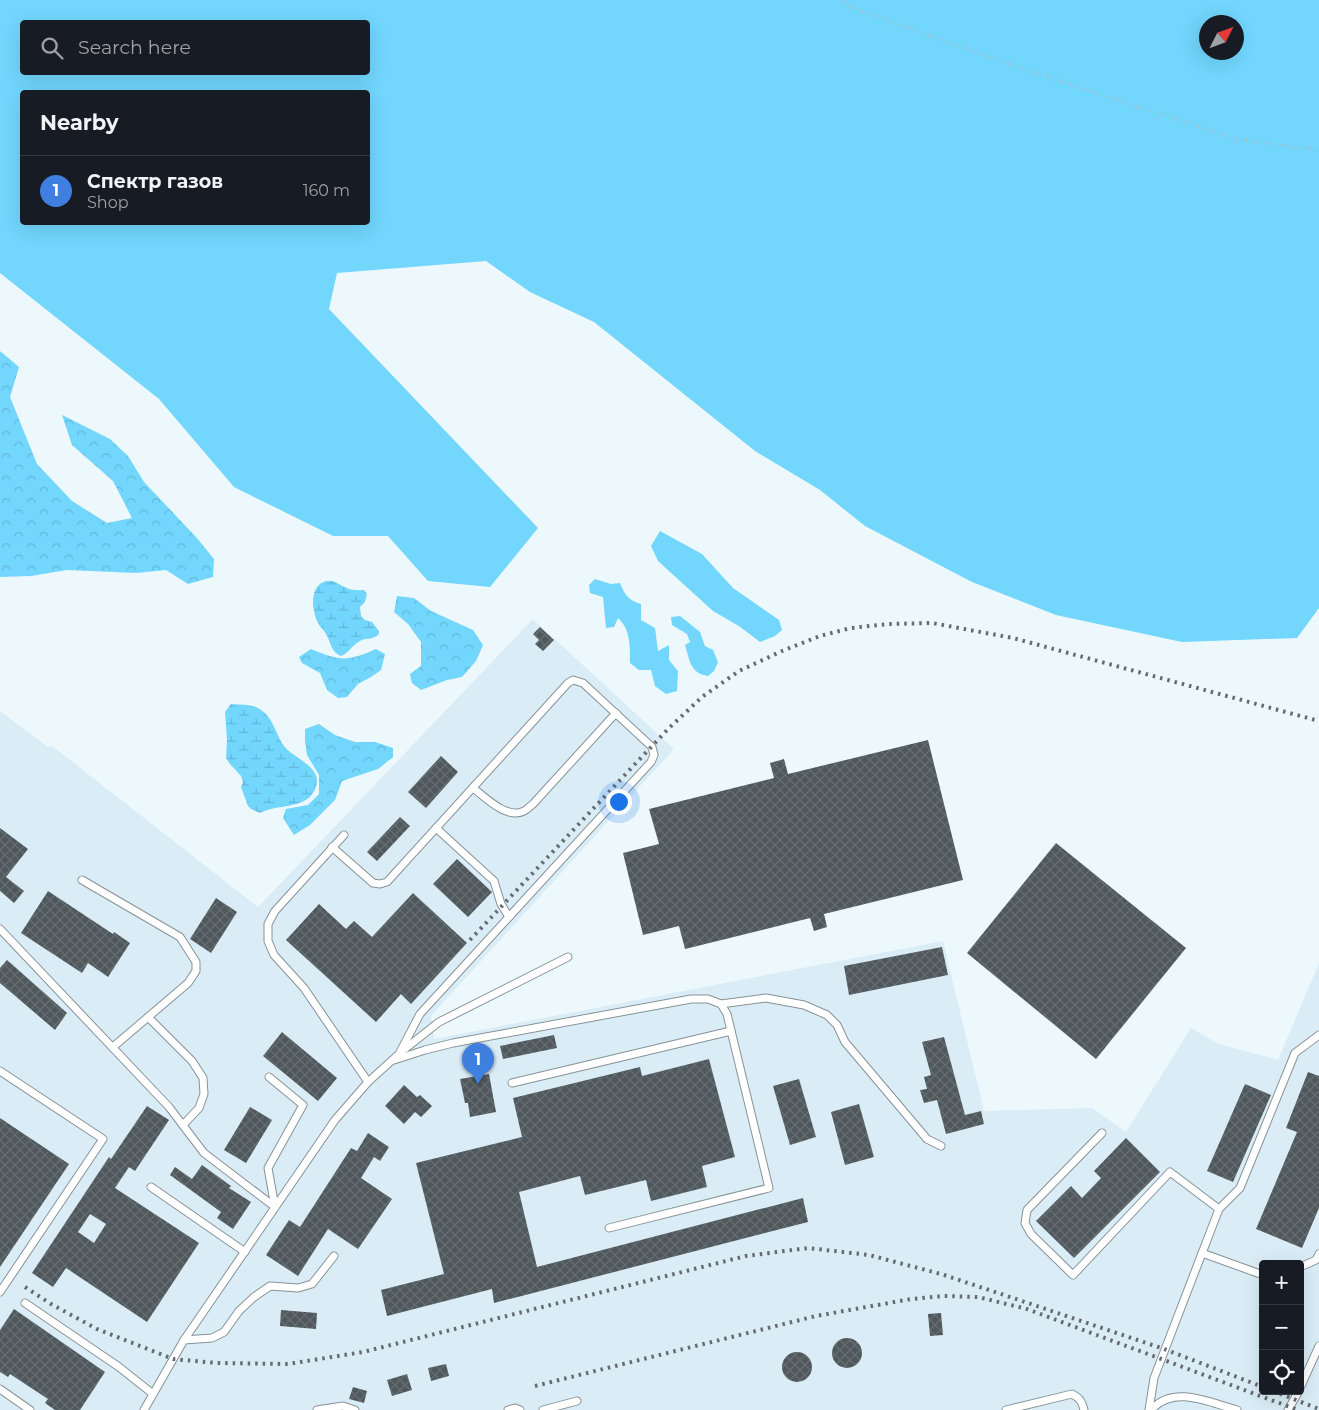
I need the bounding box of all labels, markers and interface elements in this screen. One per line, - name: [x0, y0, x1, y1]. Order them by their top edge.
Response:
- north arrow: [1199, 15, 1244, 60]
- search box: [20, 20, 370, 75]
- icon: search: [38, 34, 66, 62]
- text: Search here: [78, 36, 191, 59]
- text: Nearby: [40, 110, 119, 135]
- text: Спектр газов: [87, 170, 223, 193]
- text: 1: [53, 181, 59, 200]
- text: 160 m: [303, 181, 350, 200]
- text: Shop: [87, 193, 129, 212]
- your location: [606, 789, 632, 815]
- pin: 1: [462, 1043, 494, 1084]
- map controls: [1259, 1260, 1304, 1395]
- button: +: [1259, 1260, 1304, 1305]
- button: −: [1259, 1305, 1304, 1350]
- button: locate: [1259, 1350, 1304, 1395]

